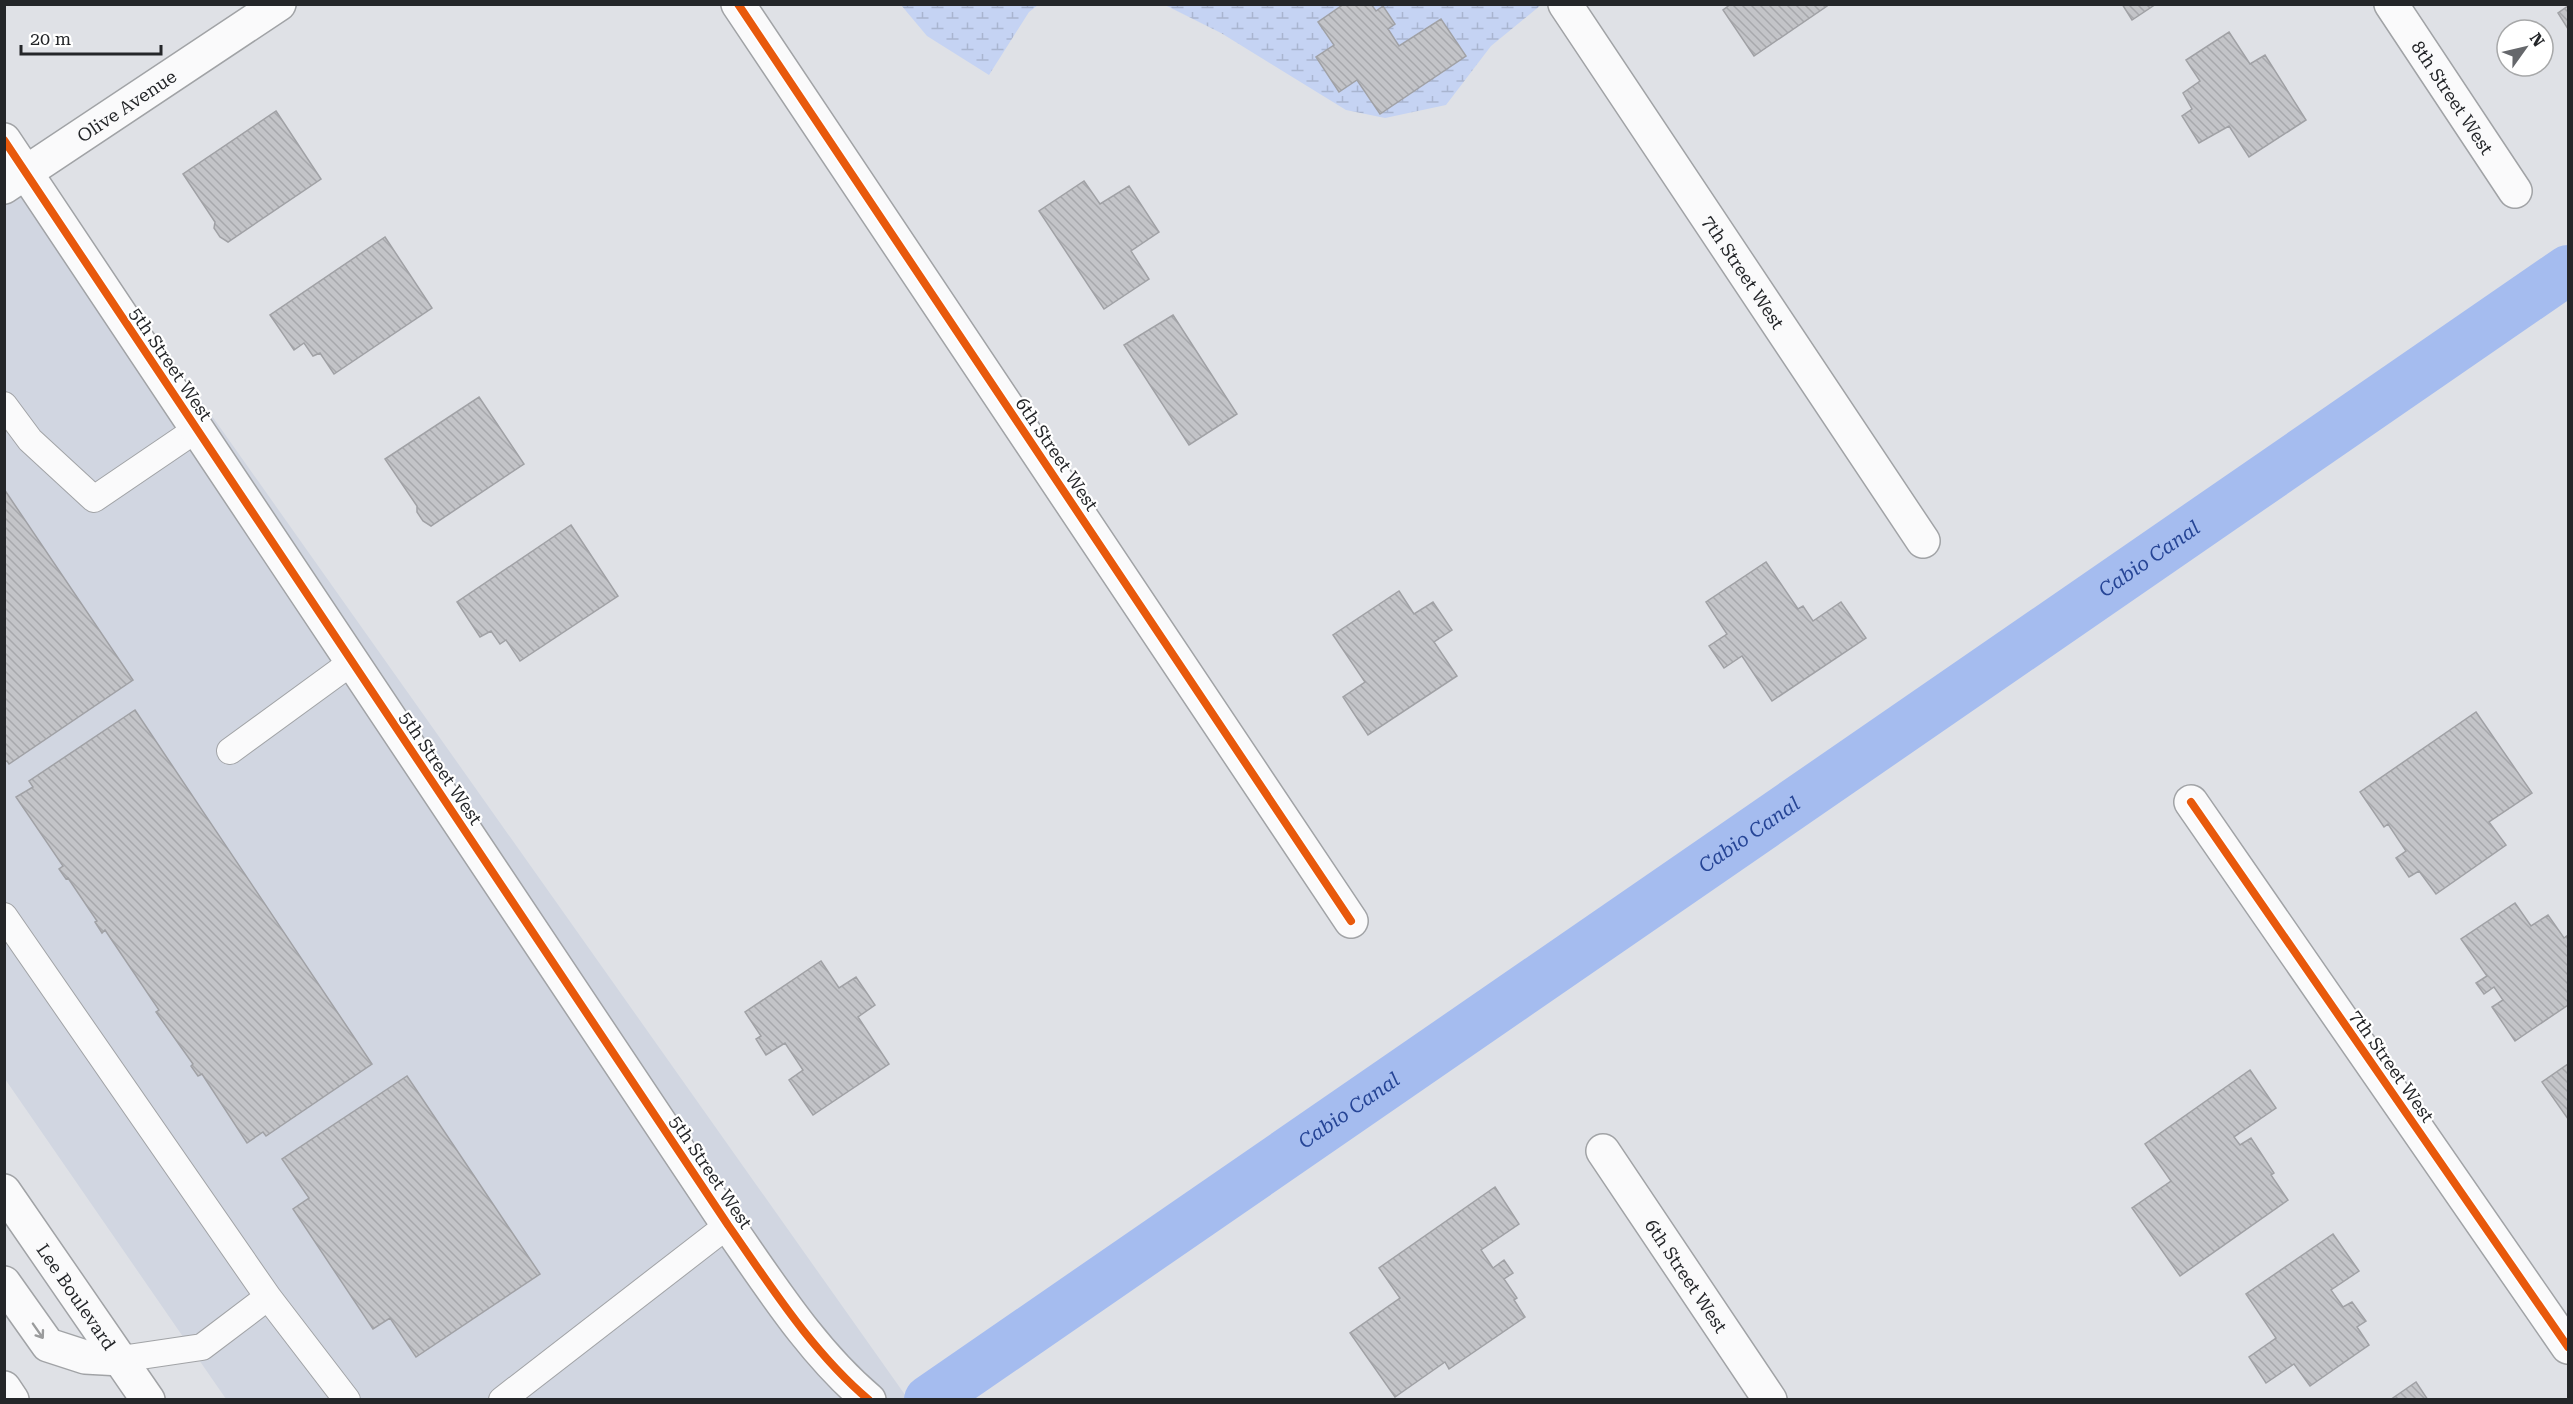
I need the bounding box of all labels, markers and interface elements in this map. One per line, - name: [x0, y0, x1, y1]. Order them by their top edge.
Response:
- scale bar: [21, 18, 160, 56]
- north arrow: [2495, 18, 2555, 78]
- text: 20 m: [30, 28, 71, 49]
- text: N: [2526, 29, 2548, 50]
- street label: 8th Street West: [2408, 37, 2498, 158]
- street label: Olive Avenue: [73, 65, 180, 146]
- street label: 7th Street West: [1698, 211, 1789, 333]
- street label: 5th Street West: [125, 303, 217, 425]
- street label: 6th Street West: [1011, 393, 1103, 515]
- water label: Cabio Canal: [2094, 516, 2204, 602]
- street label: 5th Street West: [395, 707, 487, 829]
- water label: Cabio Canal: [1694, 791, 1804, 878]
- street label: 7th Street West: [2346, 1006, 2439, 1126]
- water label: Cabio Canal: [1294, 1067, 1404, 1154]
- street label: 5th Street West: [665, 1111, 757, 1233]
- street label: 6th Street West: [1641, 1215, 1732, 1336]
- street label: Lee Boulevard: [33, 1239, 121, 1354]
- one-way arrow: [32, 1322, 44, 1339]

